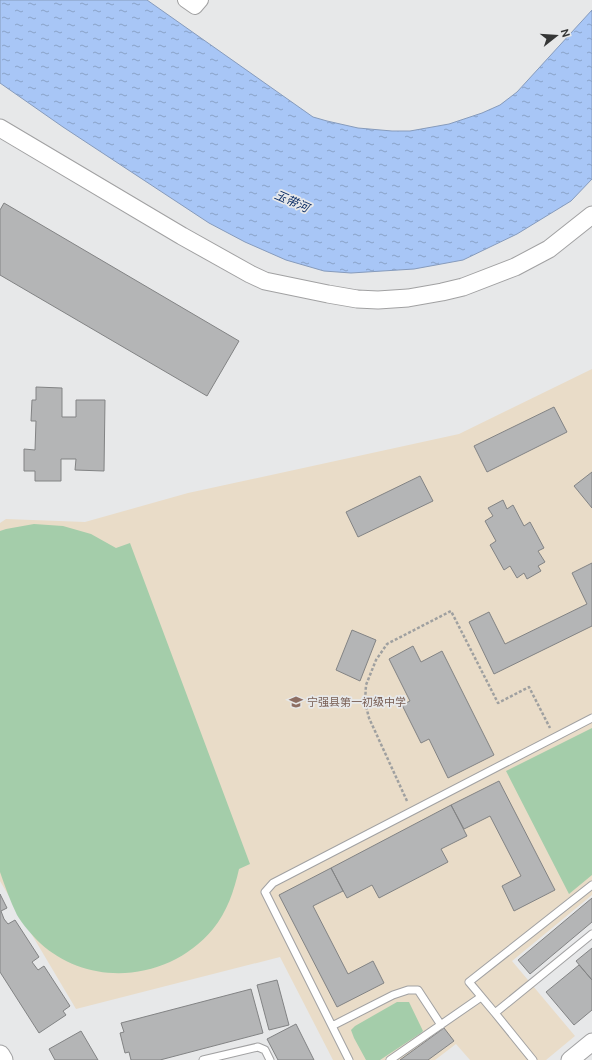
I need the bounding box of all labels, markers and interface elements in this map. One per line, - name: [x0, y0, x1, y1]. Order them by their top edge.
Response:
- north arrow: [536, 16, 576, 56]
- text: N: [559, 27, 573, 39]
- water label: 玉带河: [273, 188, 313, 215]
- school or university icon: 宁强县第一初级中学: [288, 694, 304, 710]
- place label: 宁强县第一初级中学: [307, 696, 406, 708]

